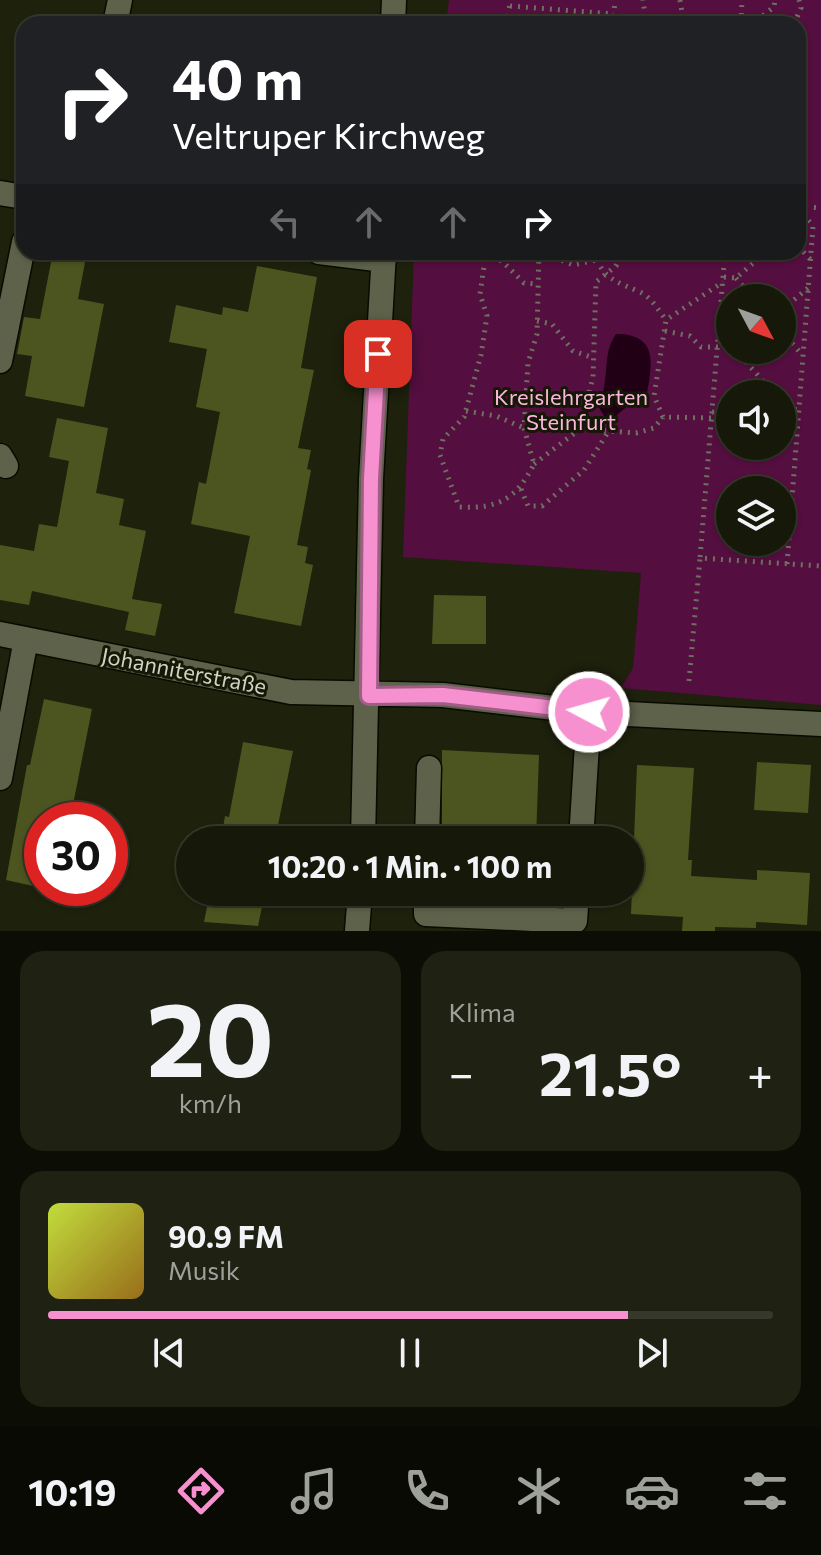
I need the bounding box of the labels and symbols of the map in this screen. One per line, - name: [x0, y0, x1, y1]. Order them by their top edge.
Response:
- north arrow: [716, 284, 796, 364]
- pin: [344, 320, 412, 388]
- park label: Kreislehrgarten Steinfurt: [494, 383, 648, 435]
- street label: Johanniterstraße: [99, 641, 269, 700]
- position arrow: [547, 670, 631, 754]
- speed limit sign: 30: [24, 802, 128, 906]

